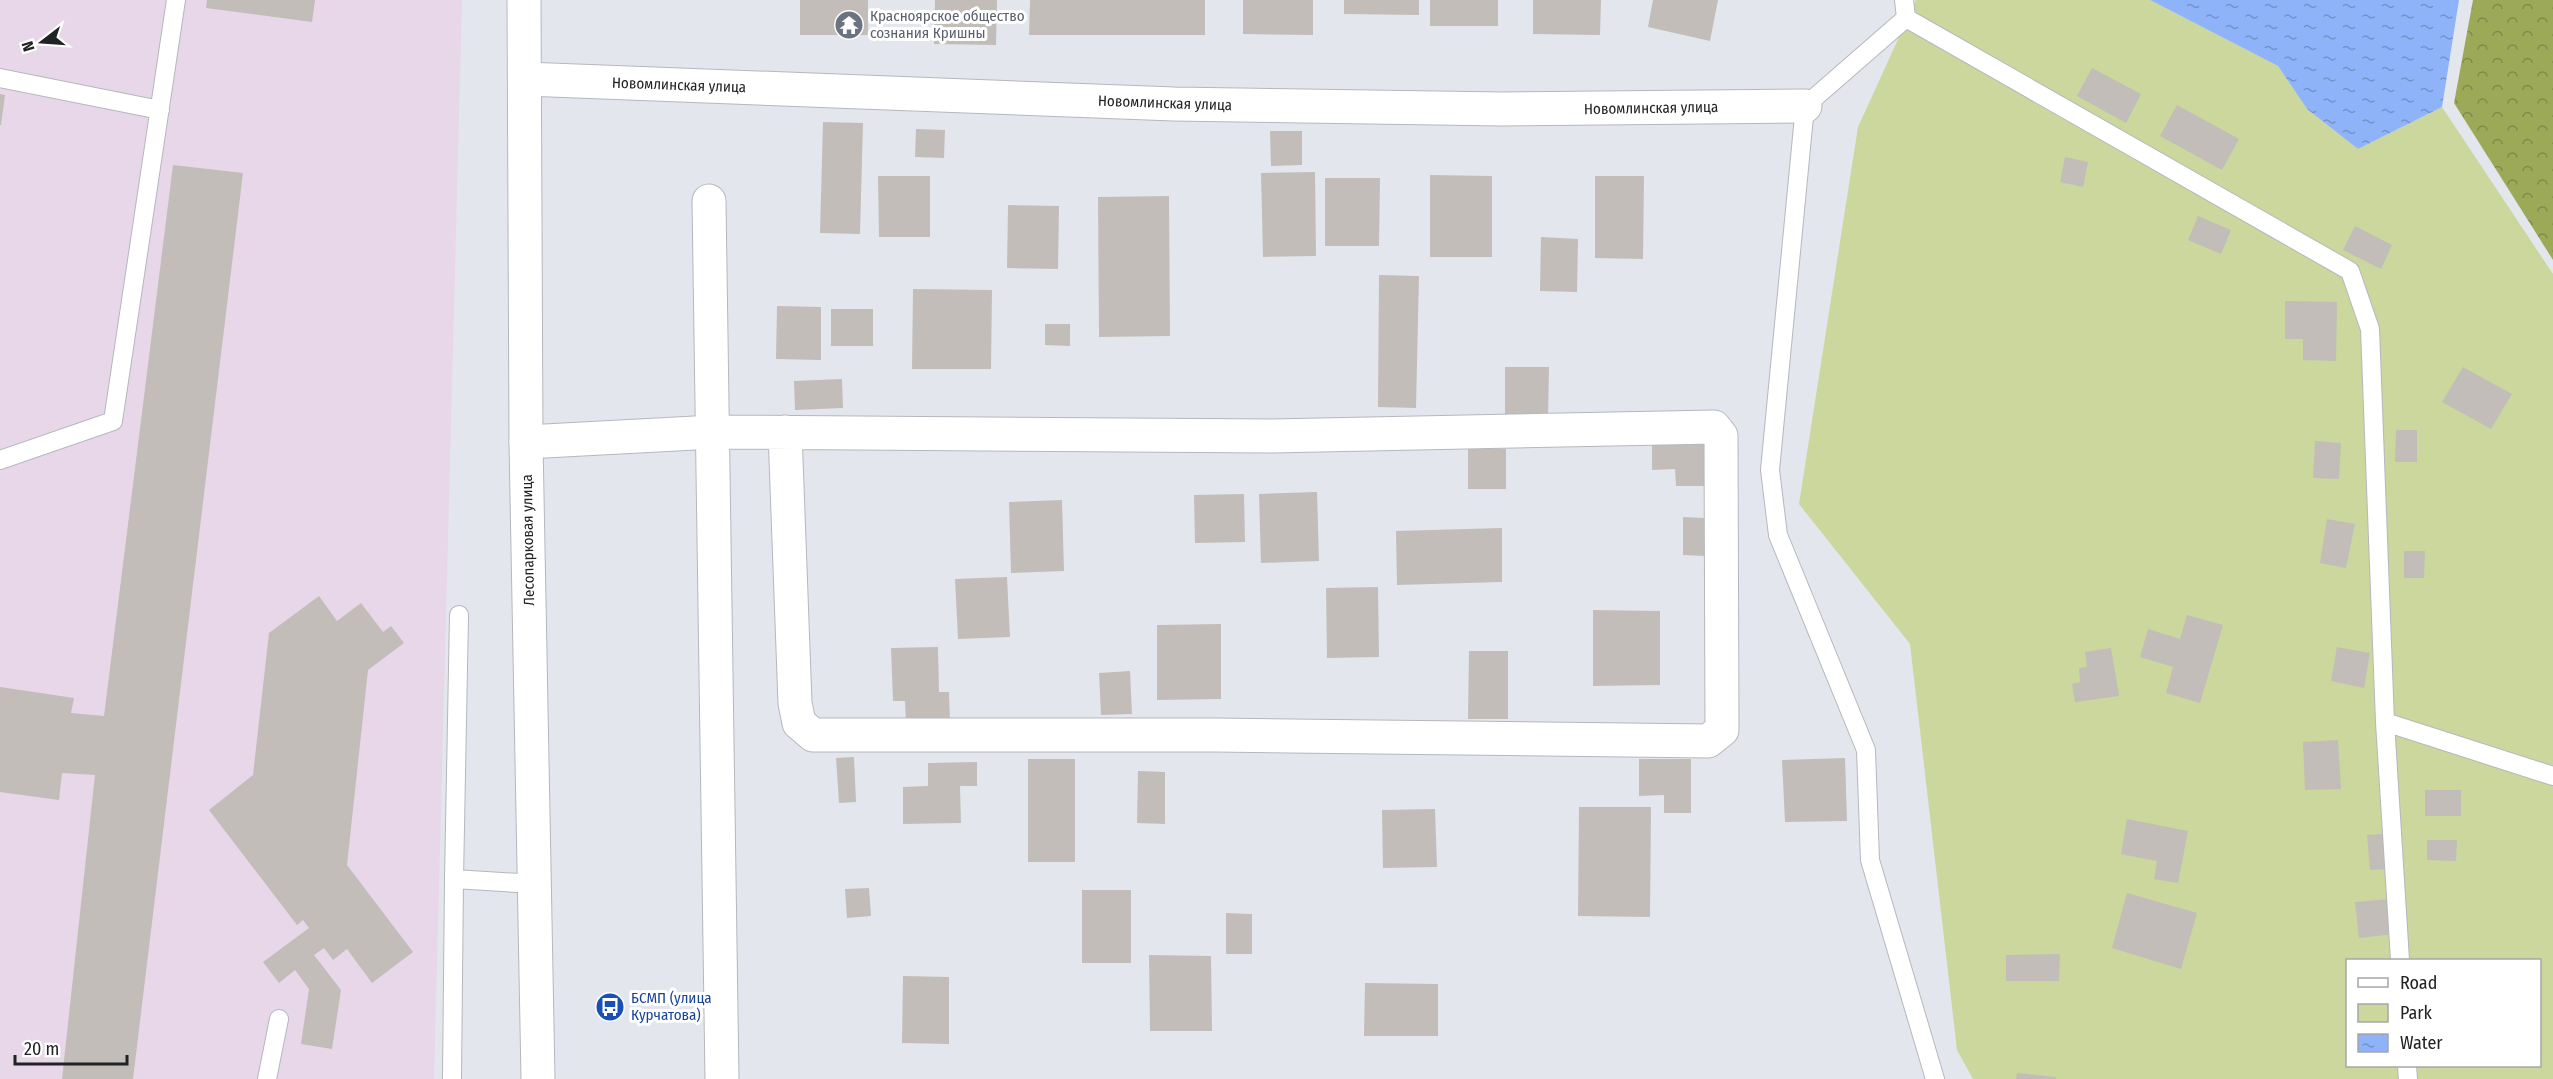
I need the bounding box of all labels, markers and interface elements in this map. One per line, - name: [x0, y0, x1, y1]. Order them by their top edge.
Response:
- place label: Красноярское общество сознания Кришны: [870, 7, 1025, 42]
- temple icon: Красноярское общество сознания Кришны: [833, 9, 865, 41]
- north arrow: [12, 12, 72, 72]
- text: N: [18, 39, 39, 54]
- street label: Новомлинская улица: [612, 74, 746, 96]
- street label: Новомлинская улица: [1098, 92, 1232, 114]
- street label: Новомлинская улица: [1584, 98, 1718, 118]
- street label: Лесопарковая улица: [518, 474, 538, 606]
- legend: [2346, 959, 2541, 1067]
- text: Road: [2400, 972, 2437, 994]
- place label: БСМП (улица Курчатова): [631, 989, 712, 1024]
- bus stop icon: БСМП (улица Курчатова): [594, 991, 626, 1023]
- text: Park: [2400, 1002, 2433, 1024]
- scale bar: [15, 1028, 128, 1066]
- text: Water: [2400, 1032, 2443, 1054]
- text: 20 m: [24, 1038, 59, 1060]

